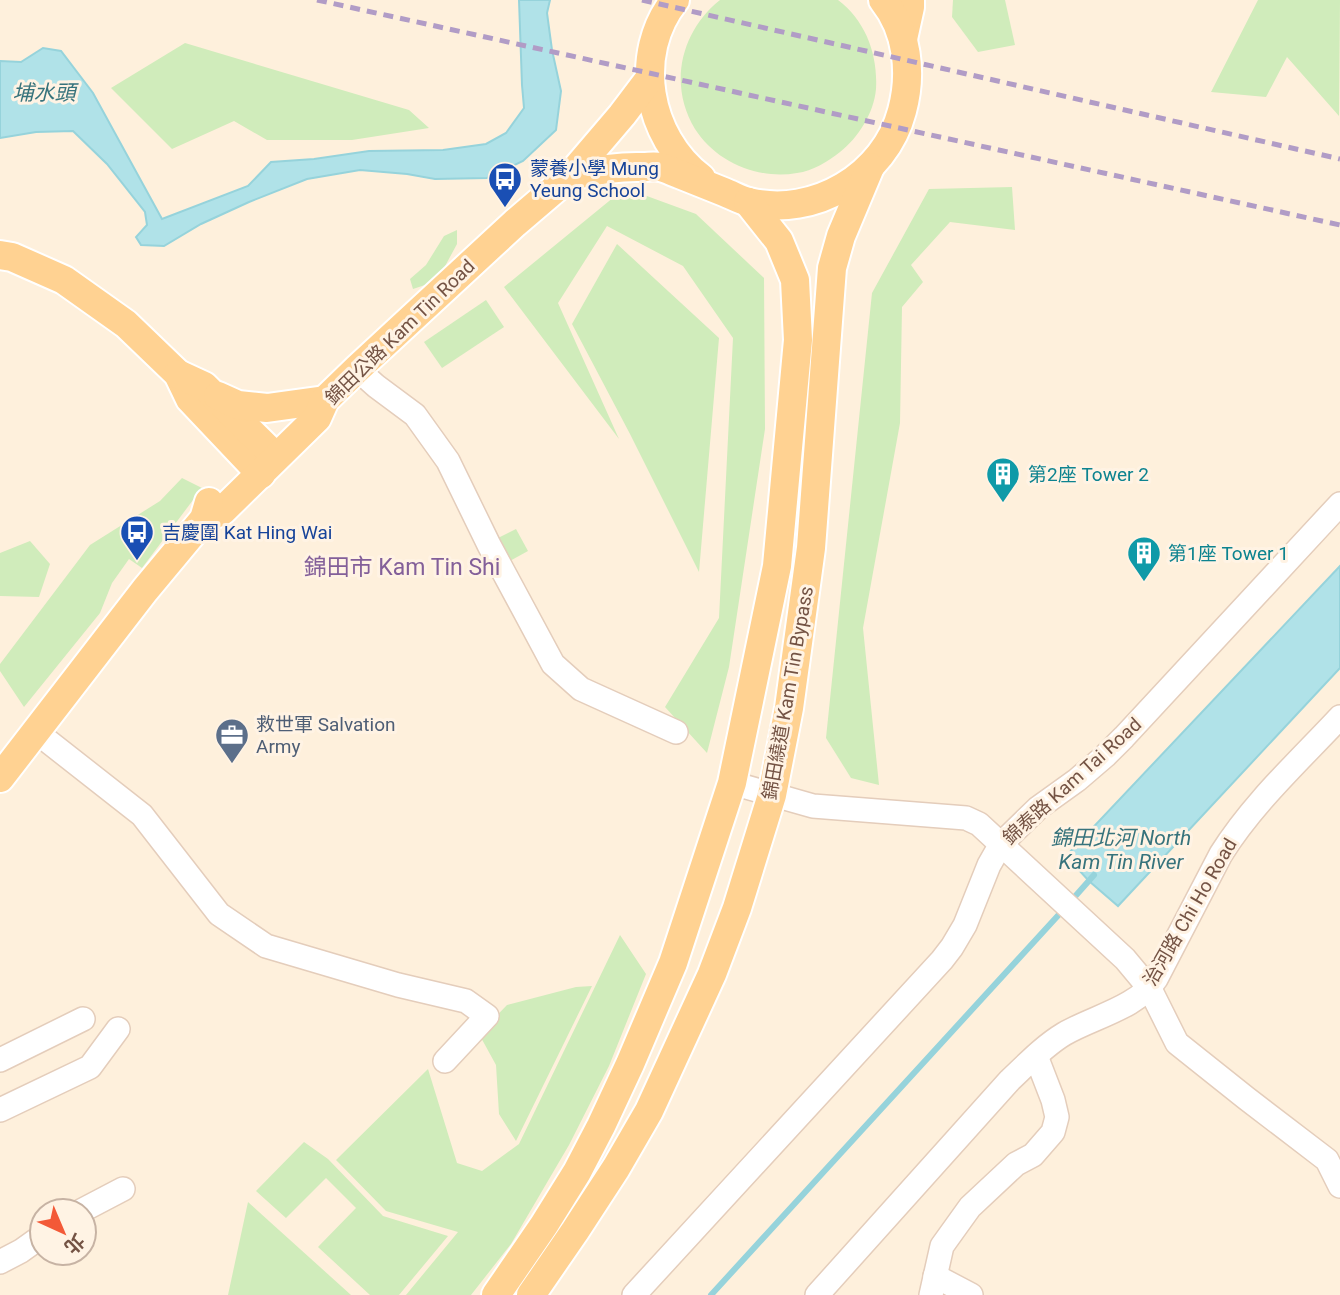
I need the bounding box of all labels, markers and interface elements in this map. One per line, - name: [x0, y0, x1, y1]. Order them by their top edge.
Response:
- water label: 埔水頭: [13, 81, 79, 105]
- place label: 蒙養小學 Mung Yeung School: [530, 157, 659, 202]
- bus stop icon: 蒙養小學 Mung Yeung School: [486, 160, 524, 209]
- street label: 錦田公路 Kam Tin Road: [321, 255, 479, 409]
- building icon: 第2座 Tower 2: [984, 455, 1022, 504]
- place label: 第2座 Tower 2: [1028, 463, 1149, 486]
- bus stop icon: 吉慶圍 Kat Hing Wai: [118, 513, 156, 562]
- place label: 吉慶圍 Kat Hing Wai: [162, 521, 332, 544]
- building icon: 第1座 Tower 1: [1125, 534, 1163, 583]
- place label: 第1座 Tower 1: [1168, 542, 1289, 565]
- district label: 錦田市 Kam Tin Shi: [304, 554, 500, 581]
- street label: 錦田繞道 Kam Tin Bypass: [758, 584, 818, 802]
- place label: 救世軍 Salvation Army: [256, 713, 396, 758]
- street label: 錦泰路 Kam Tai Road: [998, 713, 1146, 849]
- office icon: 救世軍 Salvation Army: [213, 716, 251, 765]
- water label: 錦田北河 North Kam Tin River: [1051, 826, 1191, 874]
- street label: 治河路 Chi Ho Road: [1138, 834, 1242, 990]
- north arrow: [28, 1197, 98, 1267]
- text: 北: [60, 1229, 89, 1259]

